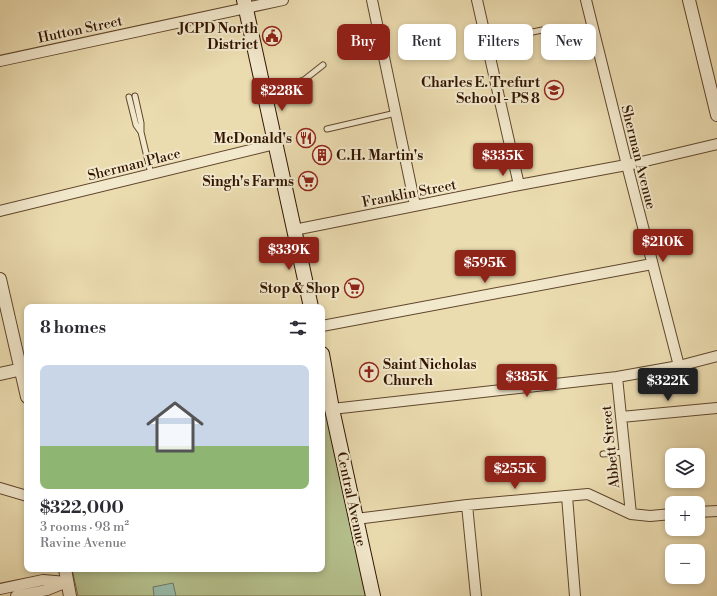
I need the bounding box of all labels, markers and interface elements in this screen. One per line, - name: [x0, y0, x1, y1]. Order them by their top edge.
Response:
- street label: Hutton Street: [36, 12, 124, 48]
- place label: JCPD North District: [177, 20, 259, 54]
- chip: Buy: [337, 24, 390, 60]
- chip: Rent: [398, 24, 456, 60]
- chip: Filters: [464, 24, 533, 60]
- chip: New: [541, 24, 596, 60]
- public building icon: JCPD North District: [261, 25, 283, 47]
- place label: Charles E. Trefurt School - PS 8: [421, 74, 541, 108]
- pin: $228K: [254, 78, 310, 112]
- school or university icon: Charles E. Trefurt School - PS 8: [543, 79, 565, 101]
- text: $228K: [261, 83, 303, 99]
- street label: Sherman Avenue: [616, 103, 660, 211]
- restaurant icon: McDonald's: [295, 127, 317, 149]
- place label: McDonald's: [213, 130, 292, 148]
- pin: $335K: [475, 143, 531, 177]
- building icon: C.H. Martin's: [311, 144, 333, 166]
- street label: Sherman Place: [86, 145, 183, 185]
- place label: C.H. Martin's: [336, 147, 423, 165]
- text: $335K: [482, 148, 524, 164]
- supermarket icon: Singh's Farms: [297, 170, 319, 192]
- place label: Singh's Farms: [202, 173, 294, 191]
- street label: Franklin Street: [360, 176, 458, 212]
- pin: $210K: [635, 229, 691, 263]
- text: $210K: [642, 234, 684, 250]
- pin: $339K: [261, 237, 317, 271]
- text: $339K: [268, 242, 310, 258]
- pin: $595K: [457, 250, 513, 284]
- text: $595K: [464, 255, 506, 271]
- supermarket icon: Stop & Shop: [343, 277, 365, 299]
- place label: Stop & Shop: [260, 280, 340, 298]
- text: 8 homes: [40, 317, 106, 339]
- icon: filters: [287, 317, 309, 339]
- place label: Saint Nicholas Church: [383, 356, 477, 390]
- church icon: Saint Nicholas Church: [358, 361, 380, 383]
- pin: $385K: [499, 364, 555, 398]
- pin: $322K: [640, 368, 696, 402]
- text: $385K: [506, 369, 548, 385]
- text: $322K: [647, 373, 689, 389]
- icon: home: [139, 391, 211, 463]
- street label: Abbett Street: [598, 405, 624, 490]
- map controls: [665, 448, 705, 584]
- button: layers: [665, 448, 705, 488]
- street label: Central Avenue: [332, 450, 370, 548]
- pin: $255K: [487, 456, 543, 490]
- text: $255K: [494, 461, 536, 477]
- button: +: [665, 496, 705, 536]
- text: $322,000: [40, 497, 124, 519]
- text: 3 rooms · 98 m²: [40, 519, 129, 535]
- text: Ravine Avenue: [40, 535, 126, 551]
- button: −: [665, 544, 705, 584]

